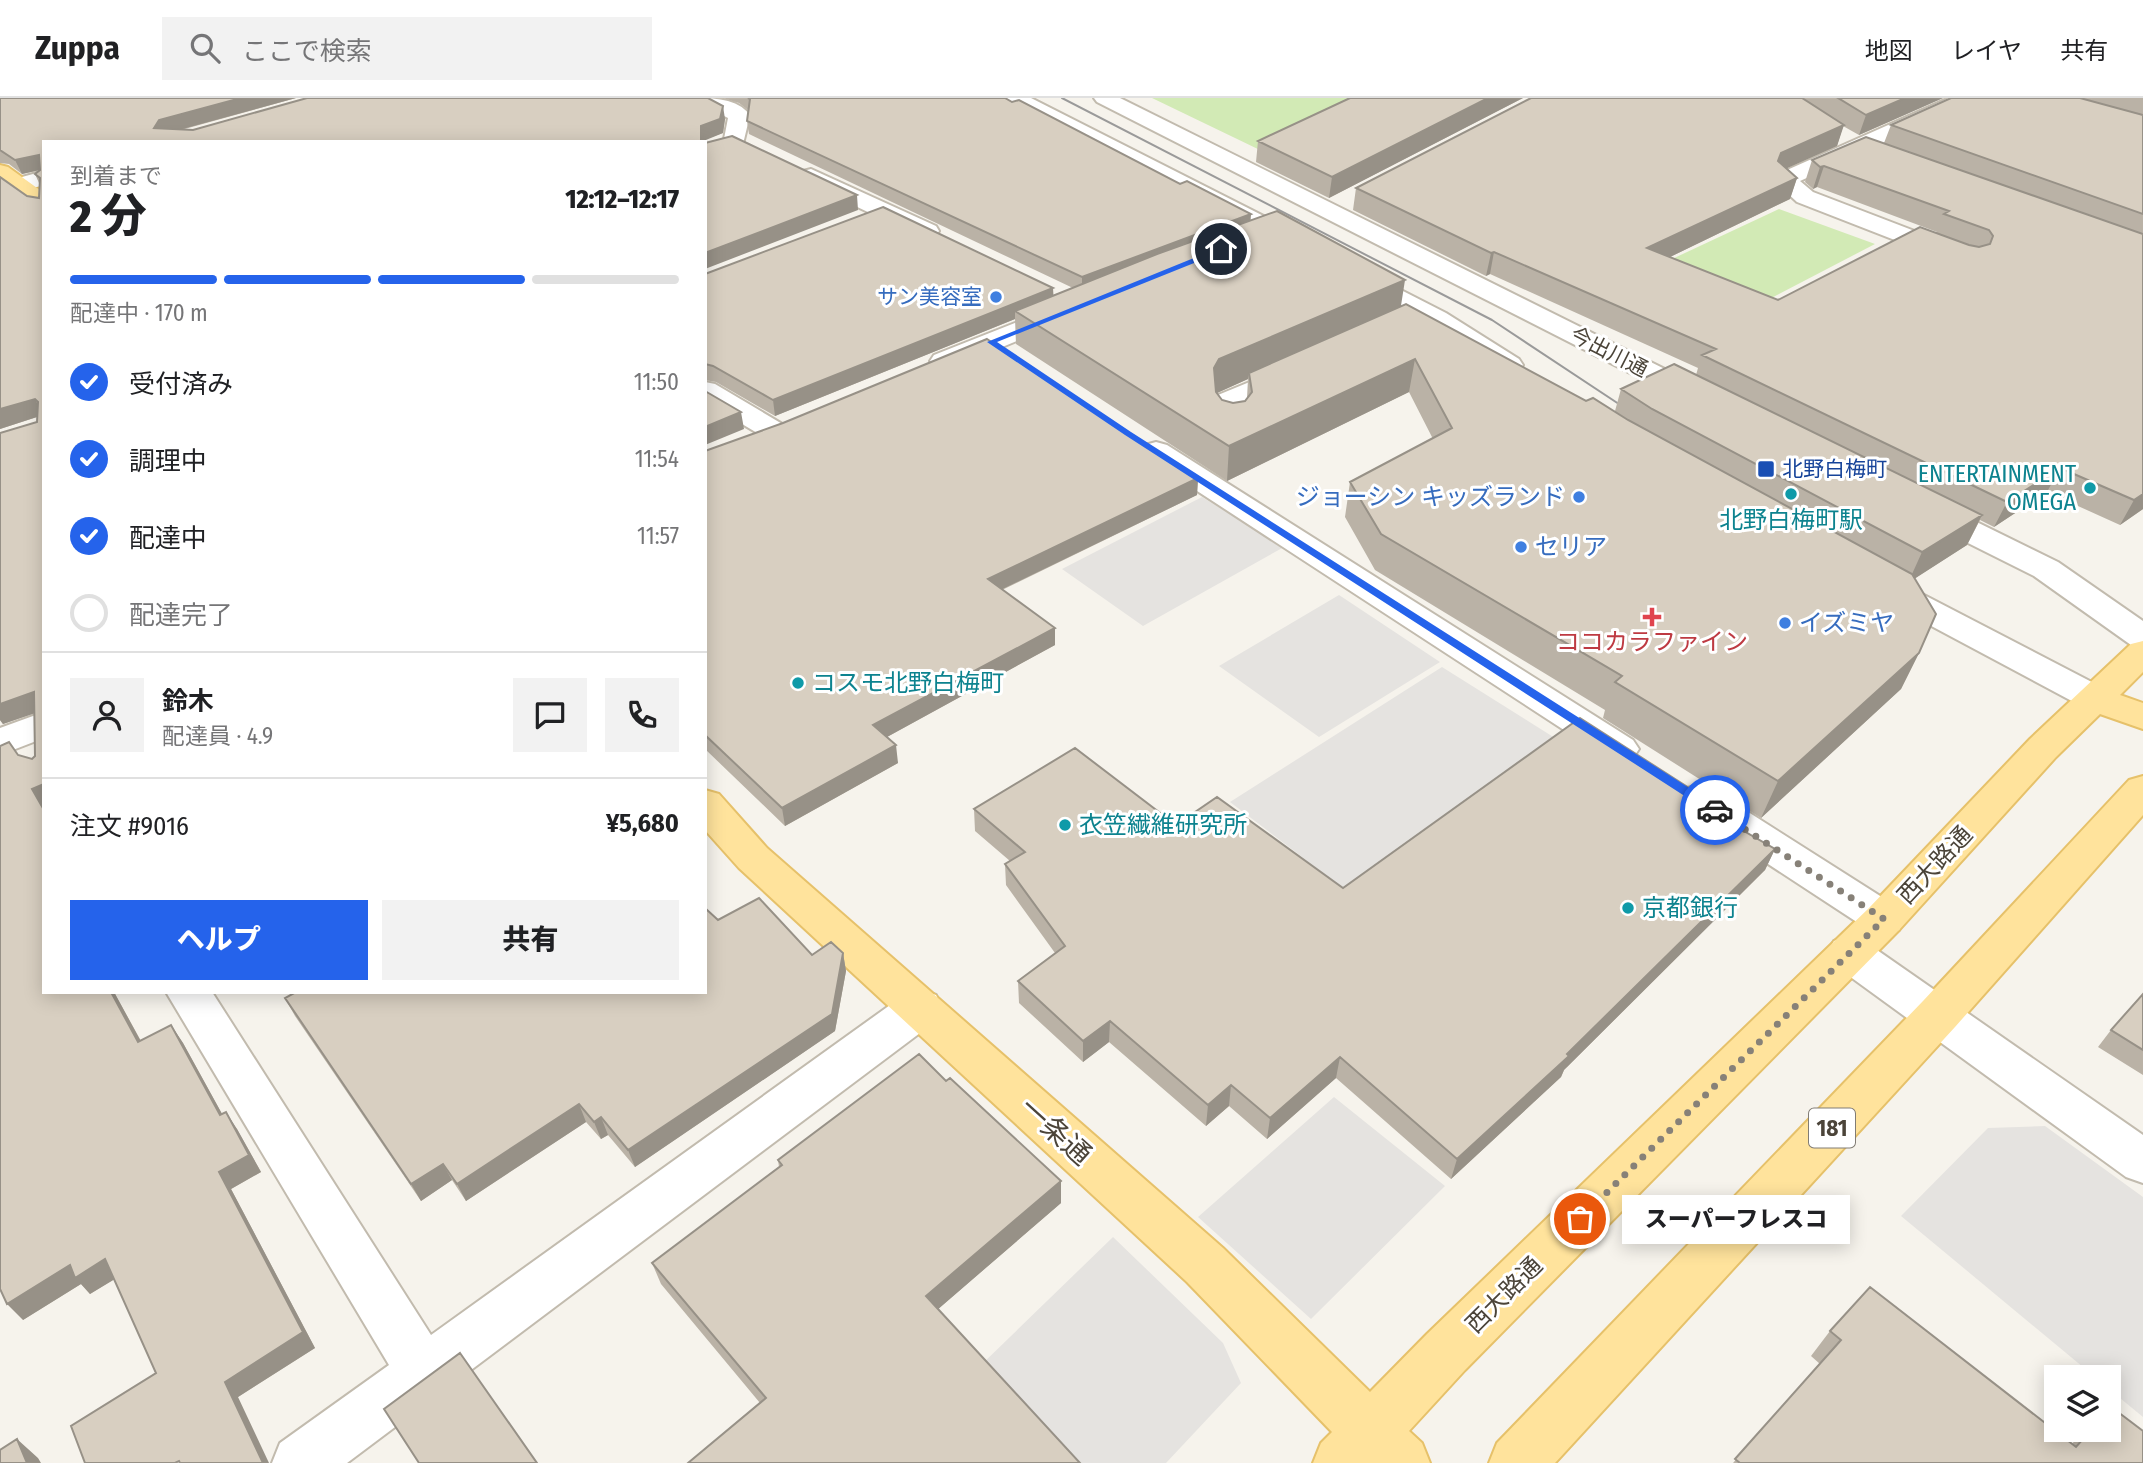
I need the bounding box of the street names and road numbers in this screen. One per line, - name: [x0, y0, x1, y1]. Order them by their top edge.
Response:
- street label: 今出川通: [1566, 321, 1652, 383]
- street label: 西大路通: [1892, 820, 1978, 910]
- street label: 一条通: [1013, 1091, 1098, 1172]
- road number: 181: [1809, 1108, 1855, 1148]
- street label: 西大路通: [1460, 1251, 1548, 1339]

